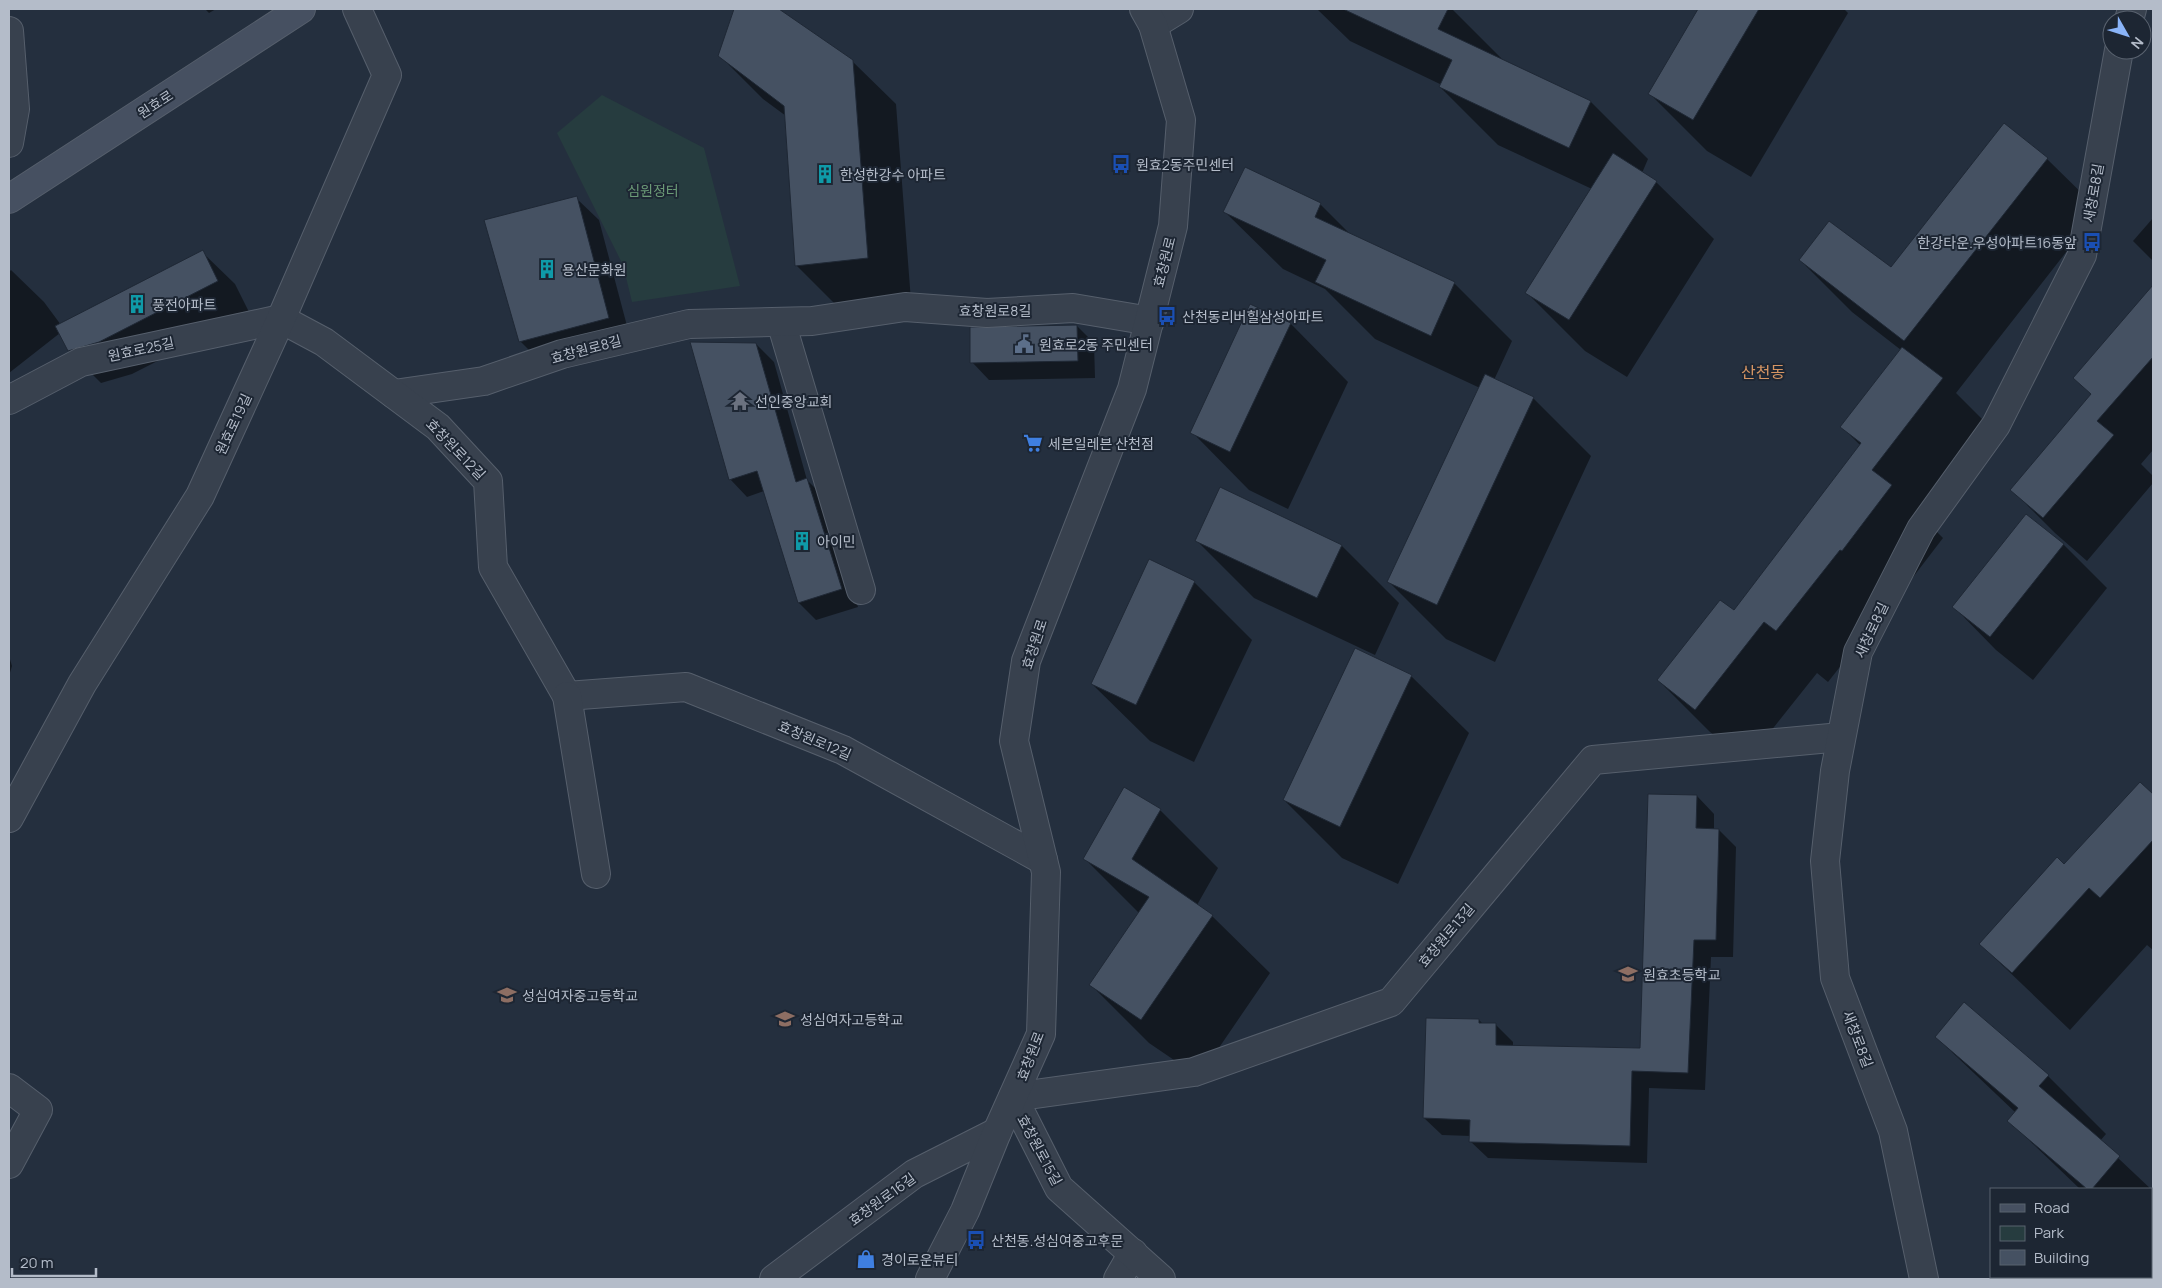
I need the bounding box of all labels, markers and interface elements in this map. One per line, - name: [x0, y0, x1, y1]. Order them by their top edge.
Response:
- north arrow: [2102, 10, 2152, 60]
- text: N: [2127, 34, 2148, 53]
- street label: 원효로: [134, 85, 176, 122]
- bus stop icon: 원효2동주민센터: [1110, 153, 1132, 175]
- place label: 원효2동주민센터: [1136, 155, 1234, 174]
- street label: 새창로8길: [2078, 162, 2108, 224]
- building icon: 한성한강수 아파트: [814, 163, 836, 185]
- place label: 한성한강수 아파트: [840, 165, 946, 184]
- park label: 심원정터: [627, 181, 679, 200]
- bus stop icon: 한강타운.우성아파트16동앞: [2081, 231, 2103, 253]
- place label: 한강타운.우성아파트16동앞: [1918, 233, 2077, 252]
- street label: 효창원로: [1149, 235, 1179, 289]
- building icon: 용산문화원: [536, 258, 558, 280]
- place label: 용산문화원: [562, 260, 626, 279]
- building icon: 풍전아파트: [126, 293, 148, 315]
- place label: 풍전아파트: [152, 295, 217, 314]
- street label: 효창원로8길: [959, 301, 1031, 320]
- bus stop icon: 산천동리버힐삼성아파트: [1156, 305, 1178, 327]
- place label: 산천동리버힐삼성아파트: [1182, 307, 1324, 326]
- street label: 효창원로8길: [549, 330, 623, 368]
- street label: 원효로25길: [106, 333, 176, 365]
- public building icon: 원효로2동 주민센터: [1013, 333, 1035, 355]
- place label: 원효로2동 주민센터: [1039, 335, 1153, 354]
- district label: 산천동: [1741, 361, 1785, 383]
- street label: 원효로19길: [211, 390, 255, 458]
- temple icon: 선인중앙교회: [729, 390, 751, 412]
- place label: 선인중앙교회: [755, 392, 832, 411]
- street label: 효창원로12길: [422, 414, 490, 484]
- supermarket icon: 세븐일레븐 산천점: [1022, 432, 1044, 454]
- place label: 세븐일레븐 산천점: [1048, 434, 1154, 453]
- building icon: 아이민: [791, 530, 813, 552]
- place label: 아이민: [817, 532, 856, 551]
- street label: 새창로8길: [1850, 599, 1892, 661]
- street label: 효창원로: [1017, 616, 1051, 671]
- street label: 효창원로12길: [775, 716, 855, 764]
- street label: 효창원로13길: [1414, 899, 1478, 971]
- school or university icon: 원효초등학교: [1617, 963, 1639, 985]
- place label: 원효초등학교: [1643, 965, 1720, 984]
- school or university icon: 성심여자중고등학교: [496, 984, 518, 1006]
- place label: 성심여자중고등학교: [522, 986, 638, 1005]
- school or university icon: 성심여자고등학교: [774, 1008, 796, 1030]
- street label: 새창로8길: [1838, 1008, 1878, 1070]
- place label: 성심여자고등학교: [800, 1010, 903, 1029]
- street label: 효창원로: [1012, 1028, 1048, 1083]
- street label: 효창원로15길: [1013, 1111, 1067, 1189]
- street label: 효창원로16길: [845, 1168, 919, 1230]
- legend: [1990, 1188, 2152, 1278]
- text: Road: [2034, 1197, 2070, 1218]
- text: Park: [2034, 1222, 2064, 1243]
- bus stop icon: 산천동.성심여중고후문: [965, 1229, 987, 1251]
- place label: 산천동.성심여중고후문: [991, 1231, 1123, 1250]
- scale bar: [12, 1246, 96, 1278]
- text: Building: [2034, 1247, 2089, 1268]
- shop icon: 경이로운뷰티: [855, 1248, 877, 1270]
- place label: 경이로운뷰티: [881, 1250, 958, 1269]
- text: 20 m: [20, 1252, 53, 1273]

